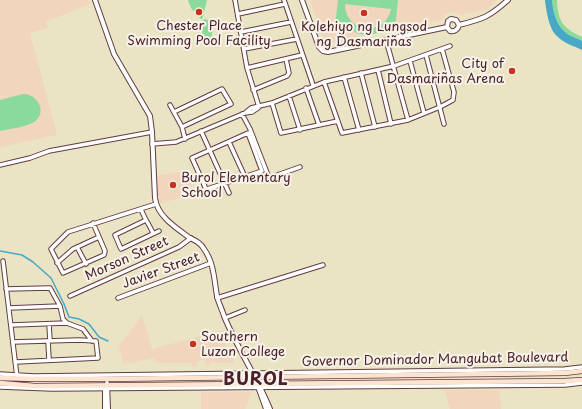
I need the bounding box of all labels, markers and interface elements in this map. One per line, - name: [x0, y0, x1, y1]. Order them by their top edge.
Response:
- marker: Chester Place Swimming Pool Facility: [194, 7, 204, 17]
- marker: Kolehiyo ng Lungsod ng Dasmariñas: [359, 8, 369, 18]
- place label: Chester Place Swimming Pool Facility: [127, 18, 271, 49]
- place label: Kolehiyo ng Lungsod ng Dasmariñas: [301, 19, 427, 50]
- place label: City of Dasmariñas Arena: [386, 56, 504, 87]
- marker: City of Dasmariñas Arena: [507, 66, 517, 76]
- place label: Burol Elementary School: [181, 170, 291, 201]
- marker: Burol Elementary School: [168, 180, 178, 190]
- street label: Morson Street: [83, 234, 171, 284]
- street label: Javier Street: [120, 250, 202, 292]
- place label: Southern Luzon College: [201, 329, 285, 360]
- marker: Southern Luzon College: [188, 339, 198, 349]
- street label: Governor Dominador Mangubat Boulevard: [302, 350, 568, 370]
- district label: BUROL: [223, 370, 289, 390]

